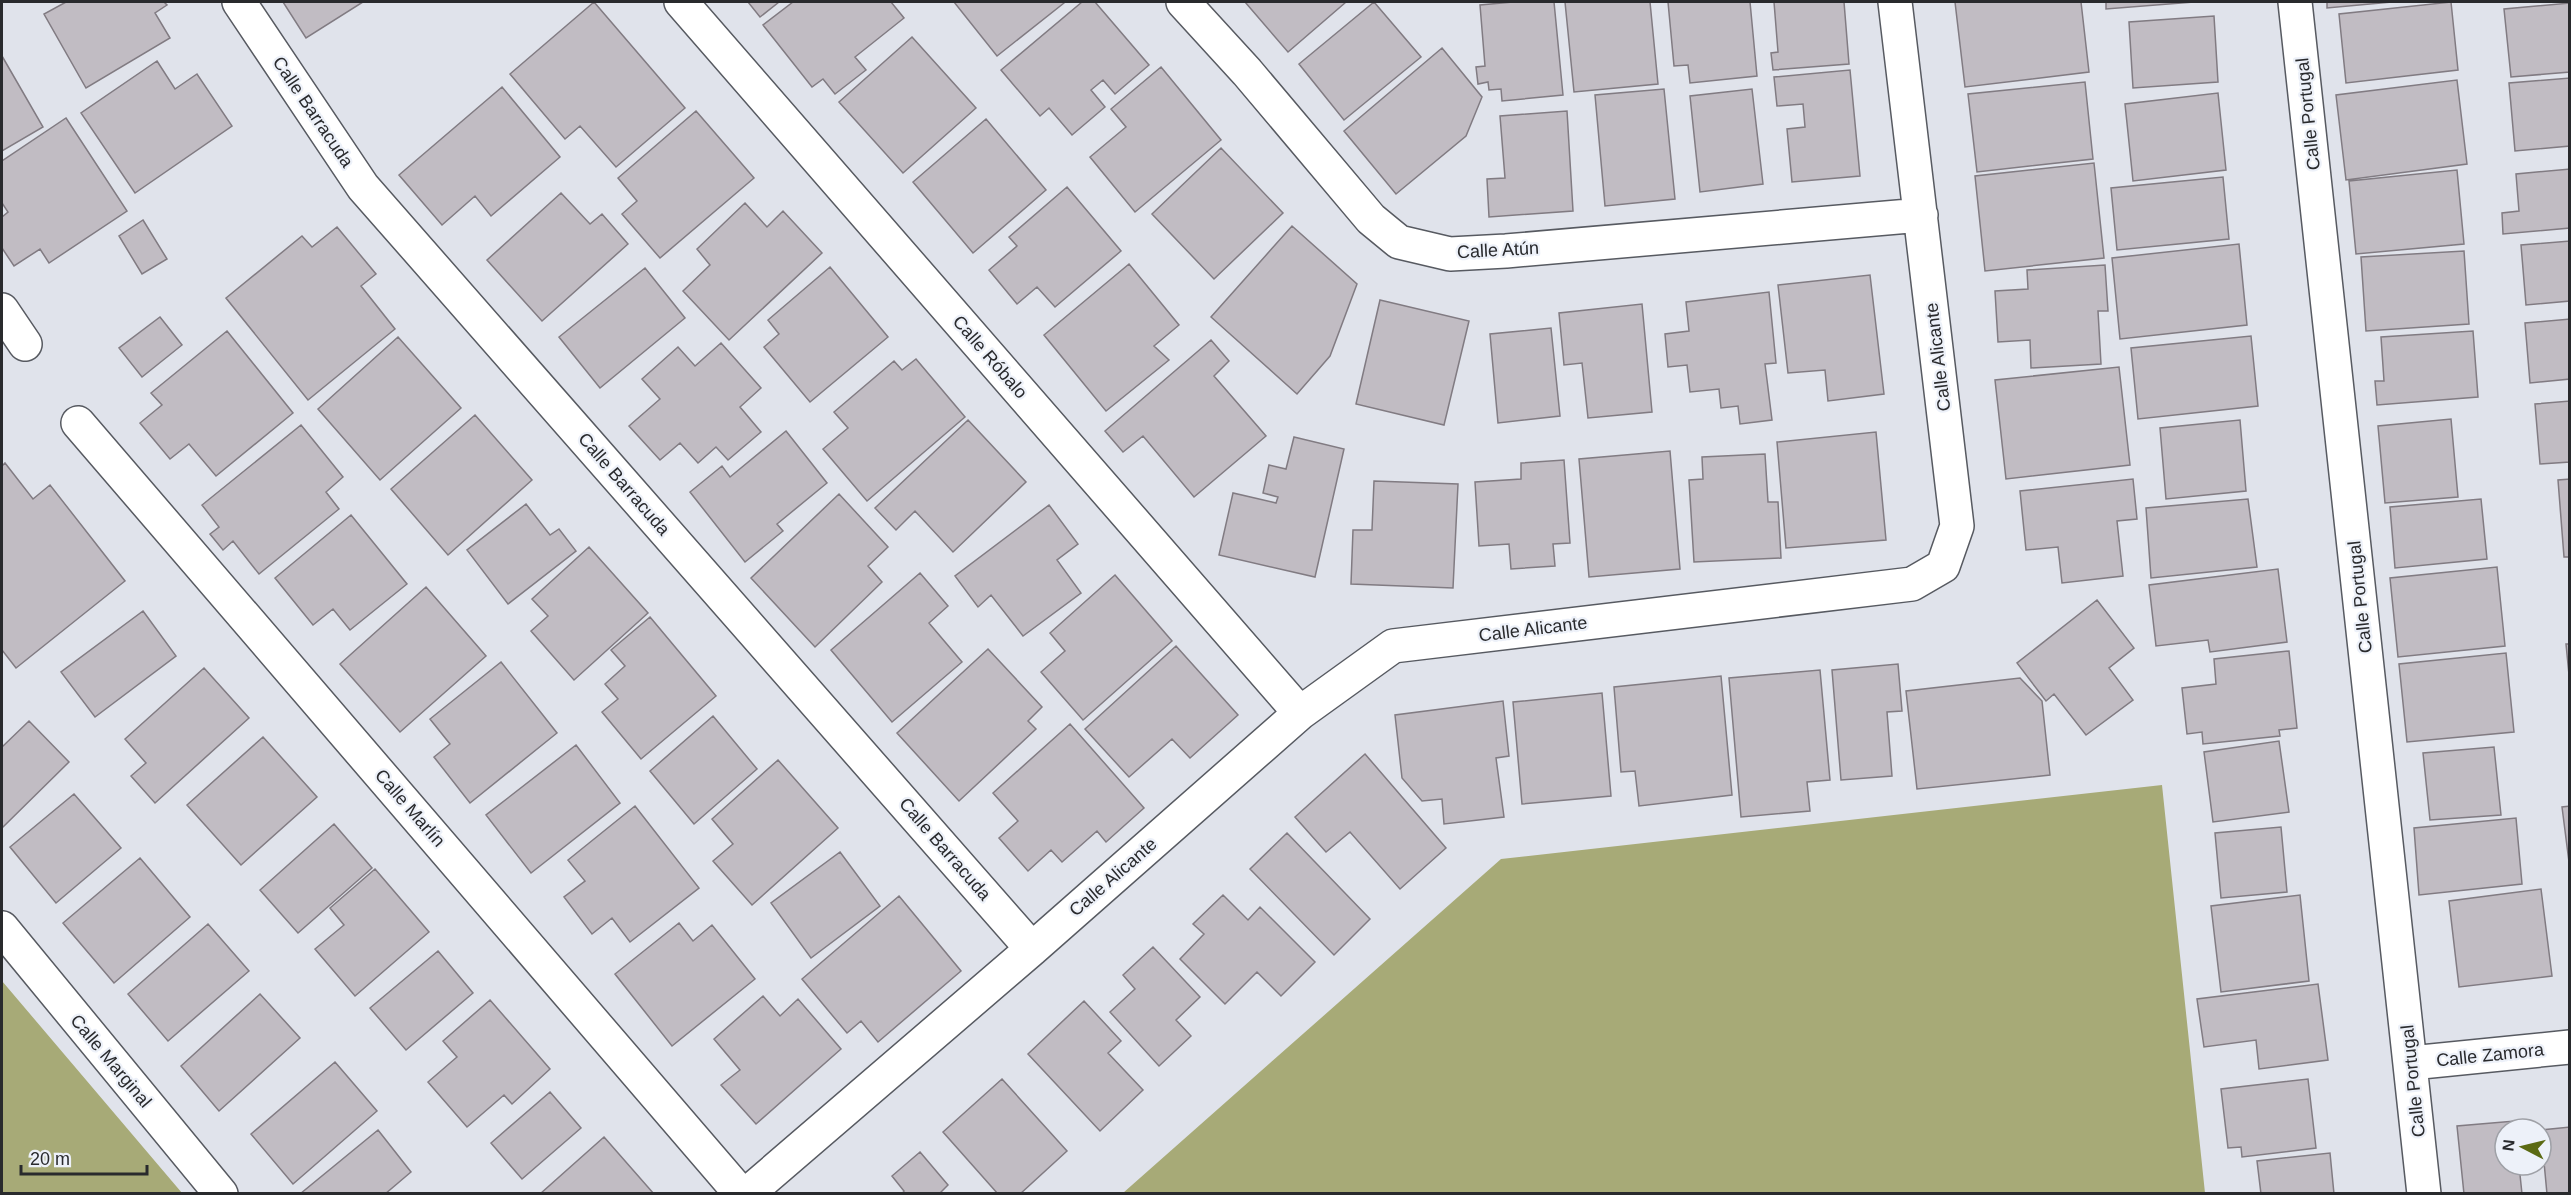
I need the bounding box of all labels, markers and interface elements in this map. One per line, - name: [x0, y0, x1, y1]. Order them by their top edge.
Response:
- street label: Calle Barracuda: [269, 53, 358, 172]
- street label: Calle Portugal: [2292, 57, 2324, 171]
- street label: Calle Atún: [1457, 238, 1539, 262]
- street label: Calle Alicante: [1921, 302, 1955, 412]
- street label: Calle Róbalo: [949, 312, 1031, 402]
- street label: Calle Barracuda: [574, 429, 675, 540]
- street label: Calle Portugal: [2344, 540, 2376, 654]
- street label: Calle Alicante: [1478, 612, 1588, 646]
- street label: Calle Marlín: [371, 765, 449, 851]
- street label: Calle Barracuda: [895, 794, 996, 905]
- street label: Calle Alicante: [1065, 834, 1161, 920]
- street label: Calle Marginal: [66, 1011, 156, 1111]
- street label: Calle Portugal: [2397, 1024, 2429, 1138]
- street label: Calle Zamora: [2435, 1039, 2546, 1071]
- north arrow: [2493, 1117, 2553, 1177]
- scale bar: [21, 1138, 147, 1176]
- text: N: [2499, 1138, 2518, 1152]
- text: 20 m: [30, 1149, 70, 1169]

